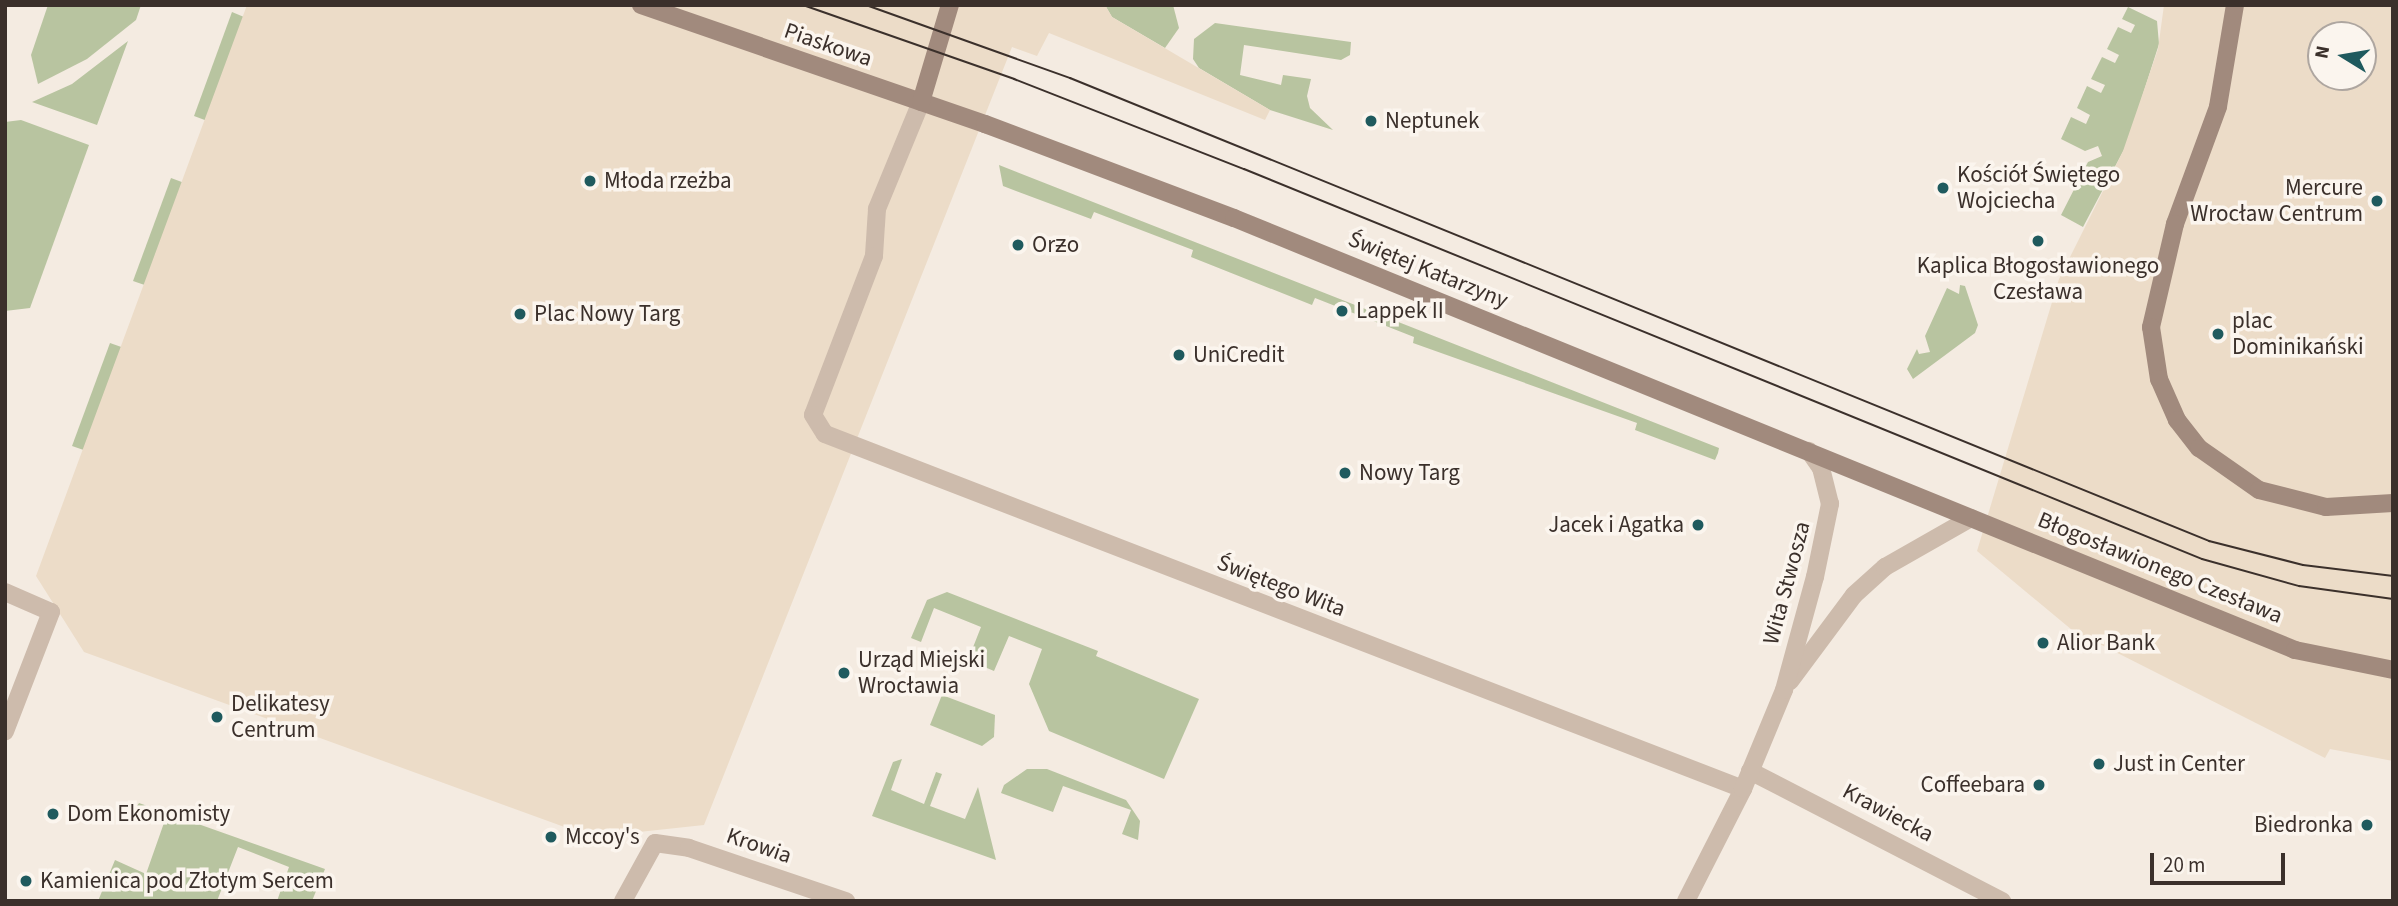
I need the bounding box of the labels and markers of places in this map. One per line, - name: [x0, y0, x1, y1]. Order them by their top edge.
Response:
- place label: Neptunek: [1385, 107, 1479, 135]
- marker: Neptunek: [1363, 113, 1379, 129]
- place label: Kościół Świętego Wojciecha: [1957, 161, 2120, 215]
- place label: Młoda rzeżba: [604, 167, 732, 195]
- marker: Młoda rzeżba: [582, 173, 598, 189]
- place label: Mercure Wrocław Centrum: [2190, 174, 2363, 228]
- marker: Kościół Świętego Wojciecha: [1935, 180, 1951, 196]
- marker: Mercure Wrocław Centrum: [2369, 193, 2385, 209]
- place label: Orƶo: [1032, 231, 1079, 259]
- marker: Kaplica Błogosławionego Czesława: [2030, 233, 2046, 249]
- marker: Orƶo: [1010, 237, 1026, 253]
- place label: Kaplica Błogosławionego Czesława: [1917, 252, 2159, 306]
- place label: Lappek II: [1356, 297, 1444, 325]
- place label: Plac Nowy Targ: [534, 300, 680, 328]
- marker: Lappek II: [1334, 303, 1350, 319]
- marker: Plac Nowy Targ: [512, 306, 528, 322]
- place label: plac Dominikański: [2232, 307, 2364, 361]
- marker: plac Dominikański: [2210, 326, 2226, 342]
- place label: UniCredit: [1193, 341, 1285, 369]
- marker: UniCredit: [1171, 347, 1187, 363]
- place label: Nowy Targ: [1359, 459, 1460, 487]
- marker: Nowy Targ: [1337, 465, 1353, 481]
- place label: Jacek i Agatka: [1548, 511, 1684, 539]
- marker: Jacek i Agatka: [1690, 517, 1706, 533]
- place label: Alior Bank: [2057, 629, 2155, 657]
- marker: Alior Bank: [2035, 635, 2051, 651]
- place label: Urząd Miejski Wrocławia: [858, 646, 985, 700]
- marker: Urząd Miejski Wrocławia: [836, 665, 852, 681]
- place label: Delikatesy Centrum: [231, 690, 330, 744]
- marker: Delikatesy Centrum: [209, 709, 225, 725]
- place label: Just in Center: [2113, 750, 2245, 778]
- marker: Just in Center: [2091, 756, 2107, 772]
- place label: Coffeebara: [1921, 771, 2025, 799]
- marker: Coffeebara: [2031, 777, 2047, 793]
- place label: Dom Ekonomisty: [67, 800, 230, 828]
- marker: Dom Ekonomisty: [45, 806, 61, 822]
- place label: Biedronka: [2254, 811, 2353, 839]
- marker: Biedronka: [2359, 817, 2375, 833]
- place label: Mccoy's: [565, 823, 640, 851]
- marker: Mccoy's: [543, 829, 559, 845]
- place label: Kamienica pod Złotym Sercem: [40, 867, 334, 895]
- marker: Kamienica pod Złotym Sercem: [18, 873, 34, 889]

